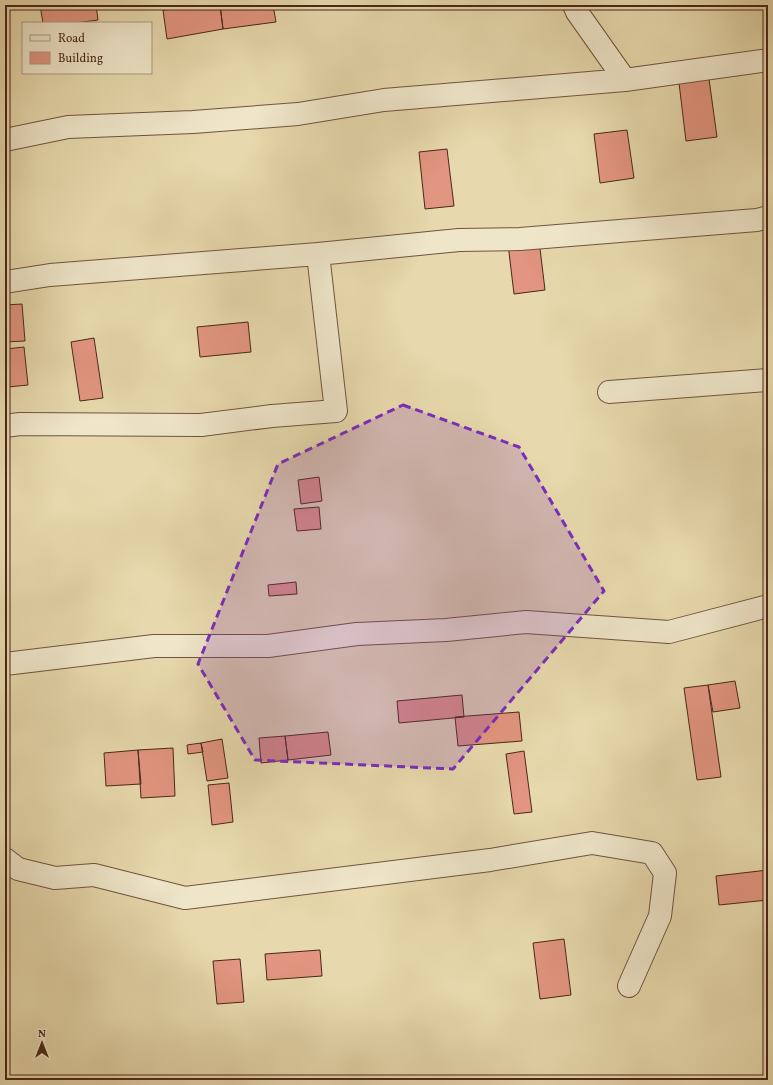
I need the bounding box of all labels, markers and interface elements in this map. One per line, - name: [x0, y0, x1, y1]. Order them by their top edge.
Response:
- legend: [22, 22, 152, 74]
- text: Road: [58, 31, 85, 47]
- text: Building: [58, 51, 103, 67]
- north arrow: [22, 1023, 62, 1063]
- text: N: [38, 1027, 46, 1042]

